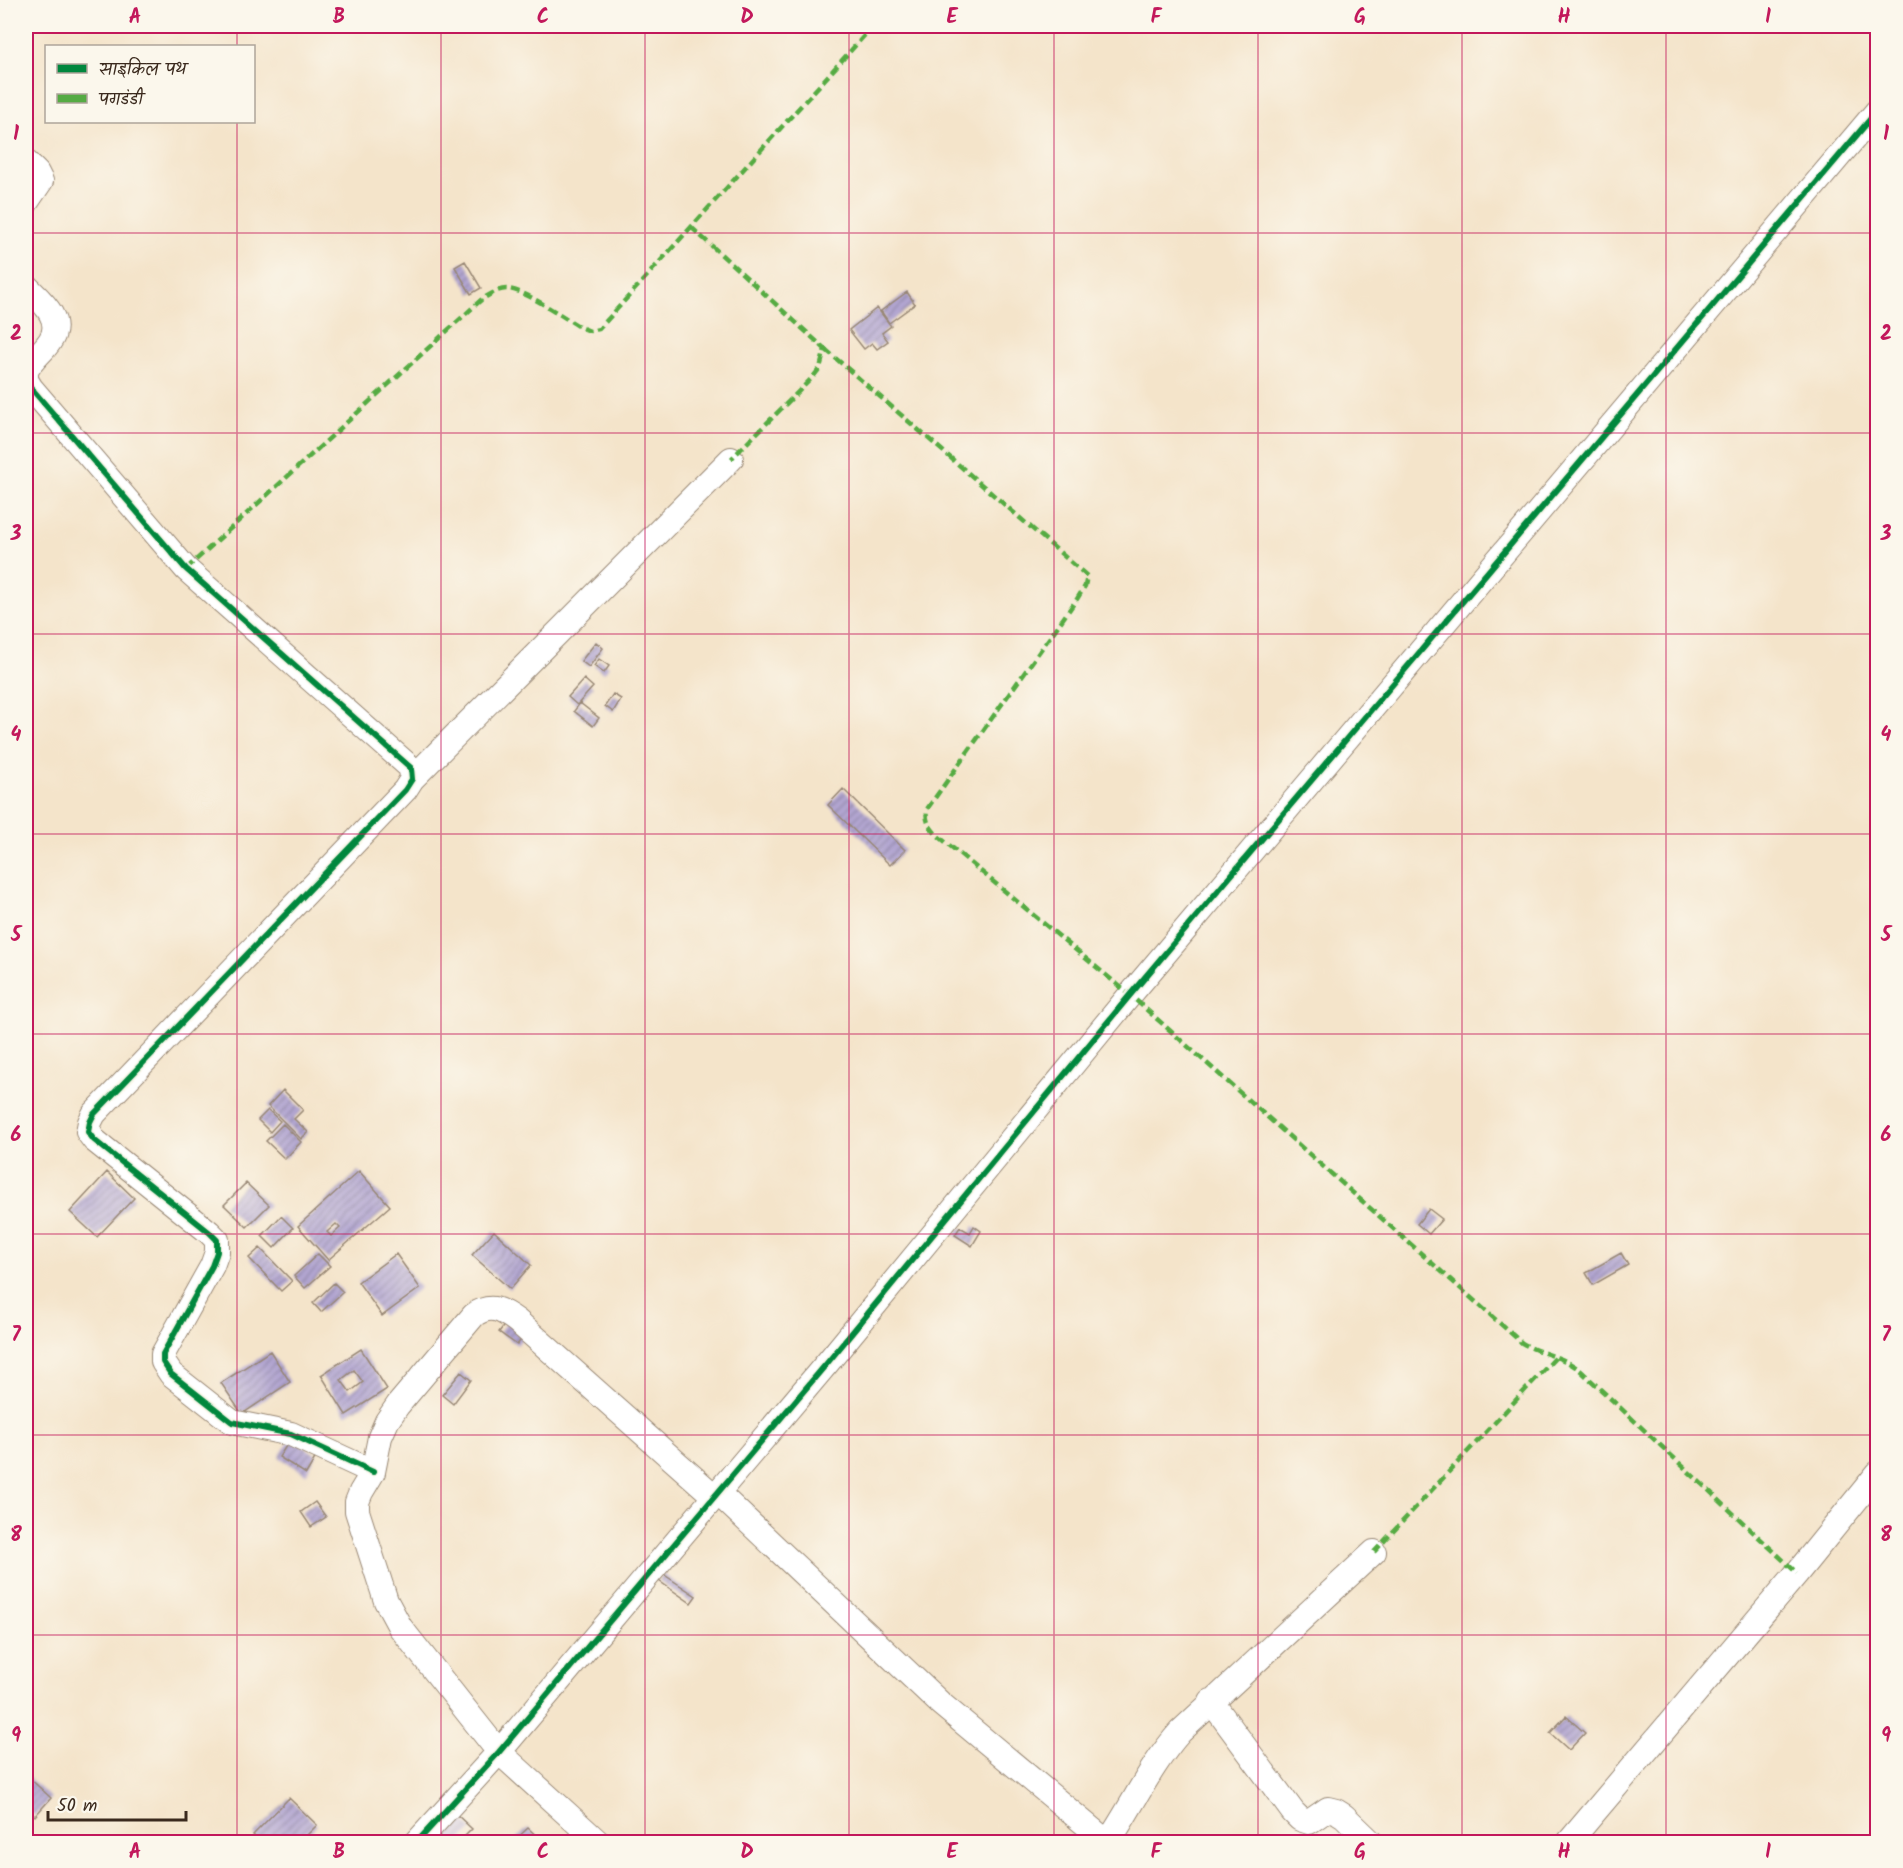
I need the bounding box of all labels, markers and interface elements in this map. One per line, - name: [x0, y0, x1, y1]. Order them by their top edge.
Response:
- text: A: [129, 2, 141, 34]
- text: B: [333, 2, 345, 34]
- text: C: [537, 2, 549, 34]
- text: D: [740, 2, 754, 34]
- text: E: [946, 2, 958, 34]
- text: F: [1151, 2, 1163, 34]
- text: G: [1354, 2, 1366, 34]
- text: H: [1557, 2, 1571, 34]
- text: I: [1765, 2, 1771, 34]
- legend: [45, 45, 255, 123]
- text: साइकिल पथ: [99, 56, 189, 85]
- text: पगडंडी: [98, 86, 146, 115]
- text: 1: [13, 119, 19, 151]
- text: 1: [1883, 119, 1889, 151]
- text: 2: [10, 319, 22, 351]
- text: 2: [1880, 319, 1892, 351]
- text: 3: [10, 519, 22, 551]
- text: 3: [1880, 519, 1892, 551]
- text: 4: [11, 720, 22, 752]
- text: 4: [1881, 720, 1892, 752]
- text: 5: [10, 920, 23, 952]
- text: 5: [1880, 920, 1893, 952]
- text: 6: [11, 1120, 22, 1152]
- text: 6: [1881, 1120, 1892, 1152]
- text: 7: [11, 1320, 21, 1352]
- text: 7: [1881, 1320, 1891, 1352]
- text: 8: [10, 1520, 22, 1552]
- text: 8: [1880, 1520, 1892, 1552]
- text: 9: [11, 1721, 21, 1753]
- text: 9: [1881, 1721, 1891, 1753]
- scale bar: [48, 1784, 186, 1822]
- text: 50 m: [57, 1792, 97, 1821]
- text: A: [129, 1837, 141, 1868]
- text: B: [333, 1837, 345, 1868]
- text: C: [537, 1837, 549, 1868]
- text: D: [740, 1837, 754, 1868]
- text: E: [946, 1837, 958, 1868]
- text: F: [1151, 1837, 1163, 1868]
- text: G: [1354, 1837, 1366, 1868]
- text: H: [1557, 1837, 1571, 1868]
- text: I: [1765, 1837, 1771, 1868]

